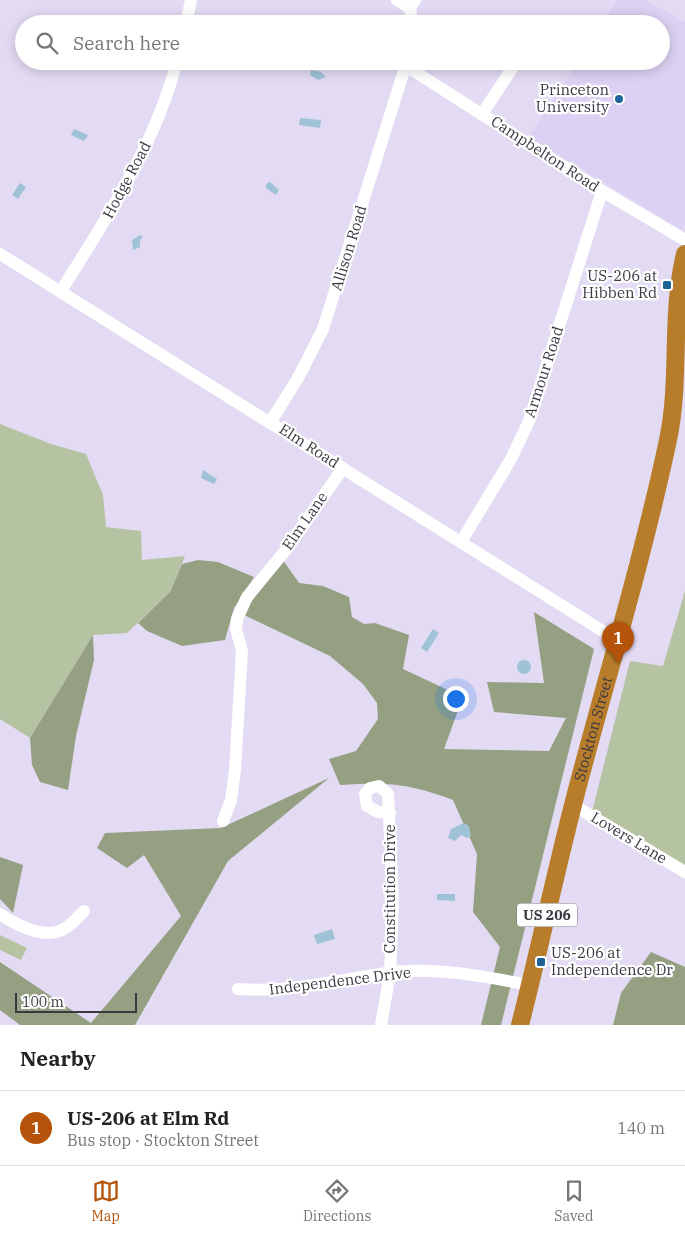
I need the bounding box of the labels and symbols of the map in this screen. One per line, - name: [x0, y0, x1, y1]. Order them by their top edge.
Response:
- place label: Princeton University: [536, 80, 609, 116]
- marker: Princeton University: [613, 93, 625, 105]
- street label: Campbelton Road: [487, 111, 603, 196]
- street label: Hodge Road: [98, 138, 155, 222]
- street label: Allison Road: [326, 203, 371, 293]
- place label: US-206 at Hibben Rd: [582, 266, 657, 302]
- marker: US-206 at Hibben Rd: [661, 279, 673, 291]
- street label: Armour Road: [520, 324, 567, 420]
- street label: Elm Road: [276, 419, 343, 472]
- street label: Elm Lane: [278, 488, 331, 553]
- pin: 1: [602, 622, 634, 663]
- street label: Stockton Street: [569, 674, 616, 783]
- your location: [443, 686, 469, 712]
- street label: Lovers Lane: [588, 807, 671, 868]
- street label: Constitution Drive: [380, 825, 399, 953]
- road number: US 206: [517, 904, 577, 926]
- place label: US-206 at Independence Dr: [551, 943, 673, 979]
- marker: US-206 at Independence Dr: [535, 956, 547, 968]
- street label: Independence Drive: [268, 962, 412, 999]
- scale bar: [15, 990, 138, 1013]

